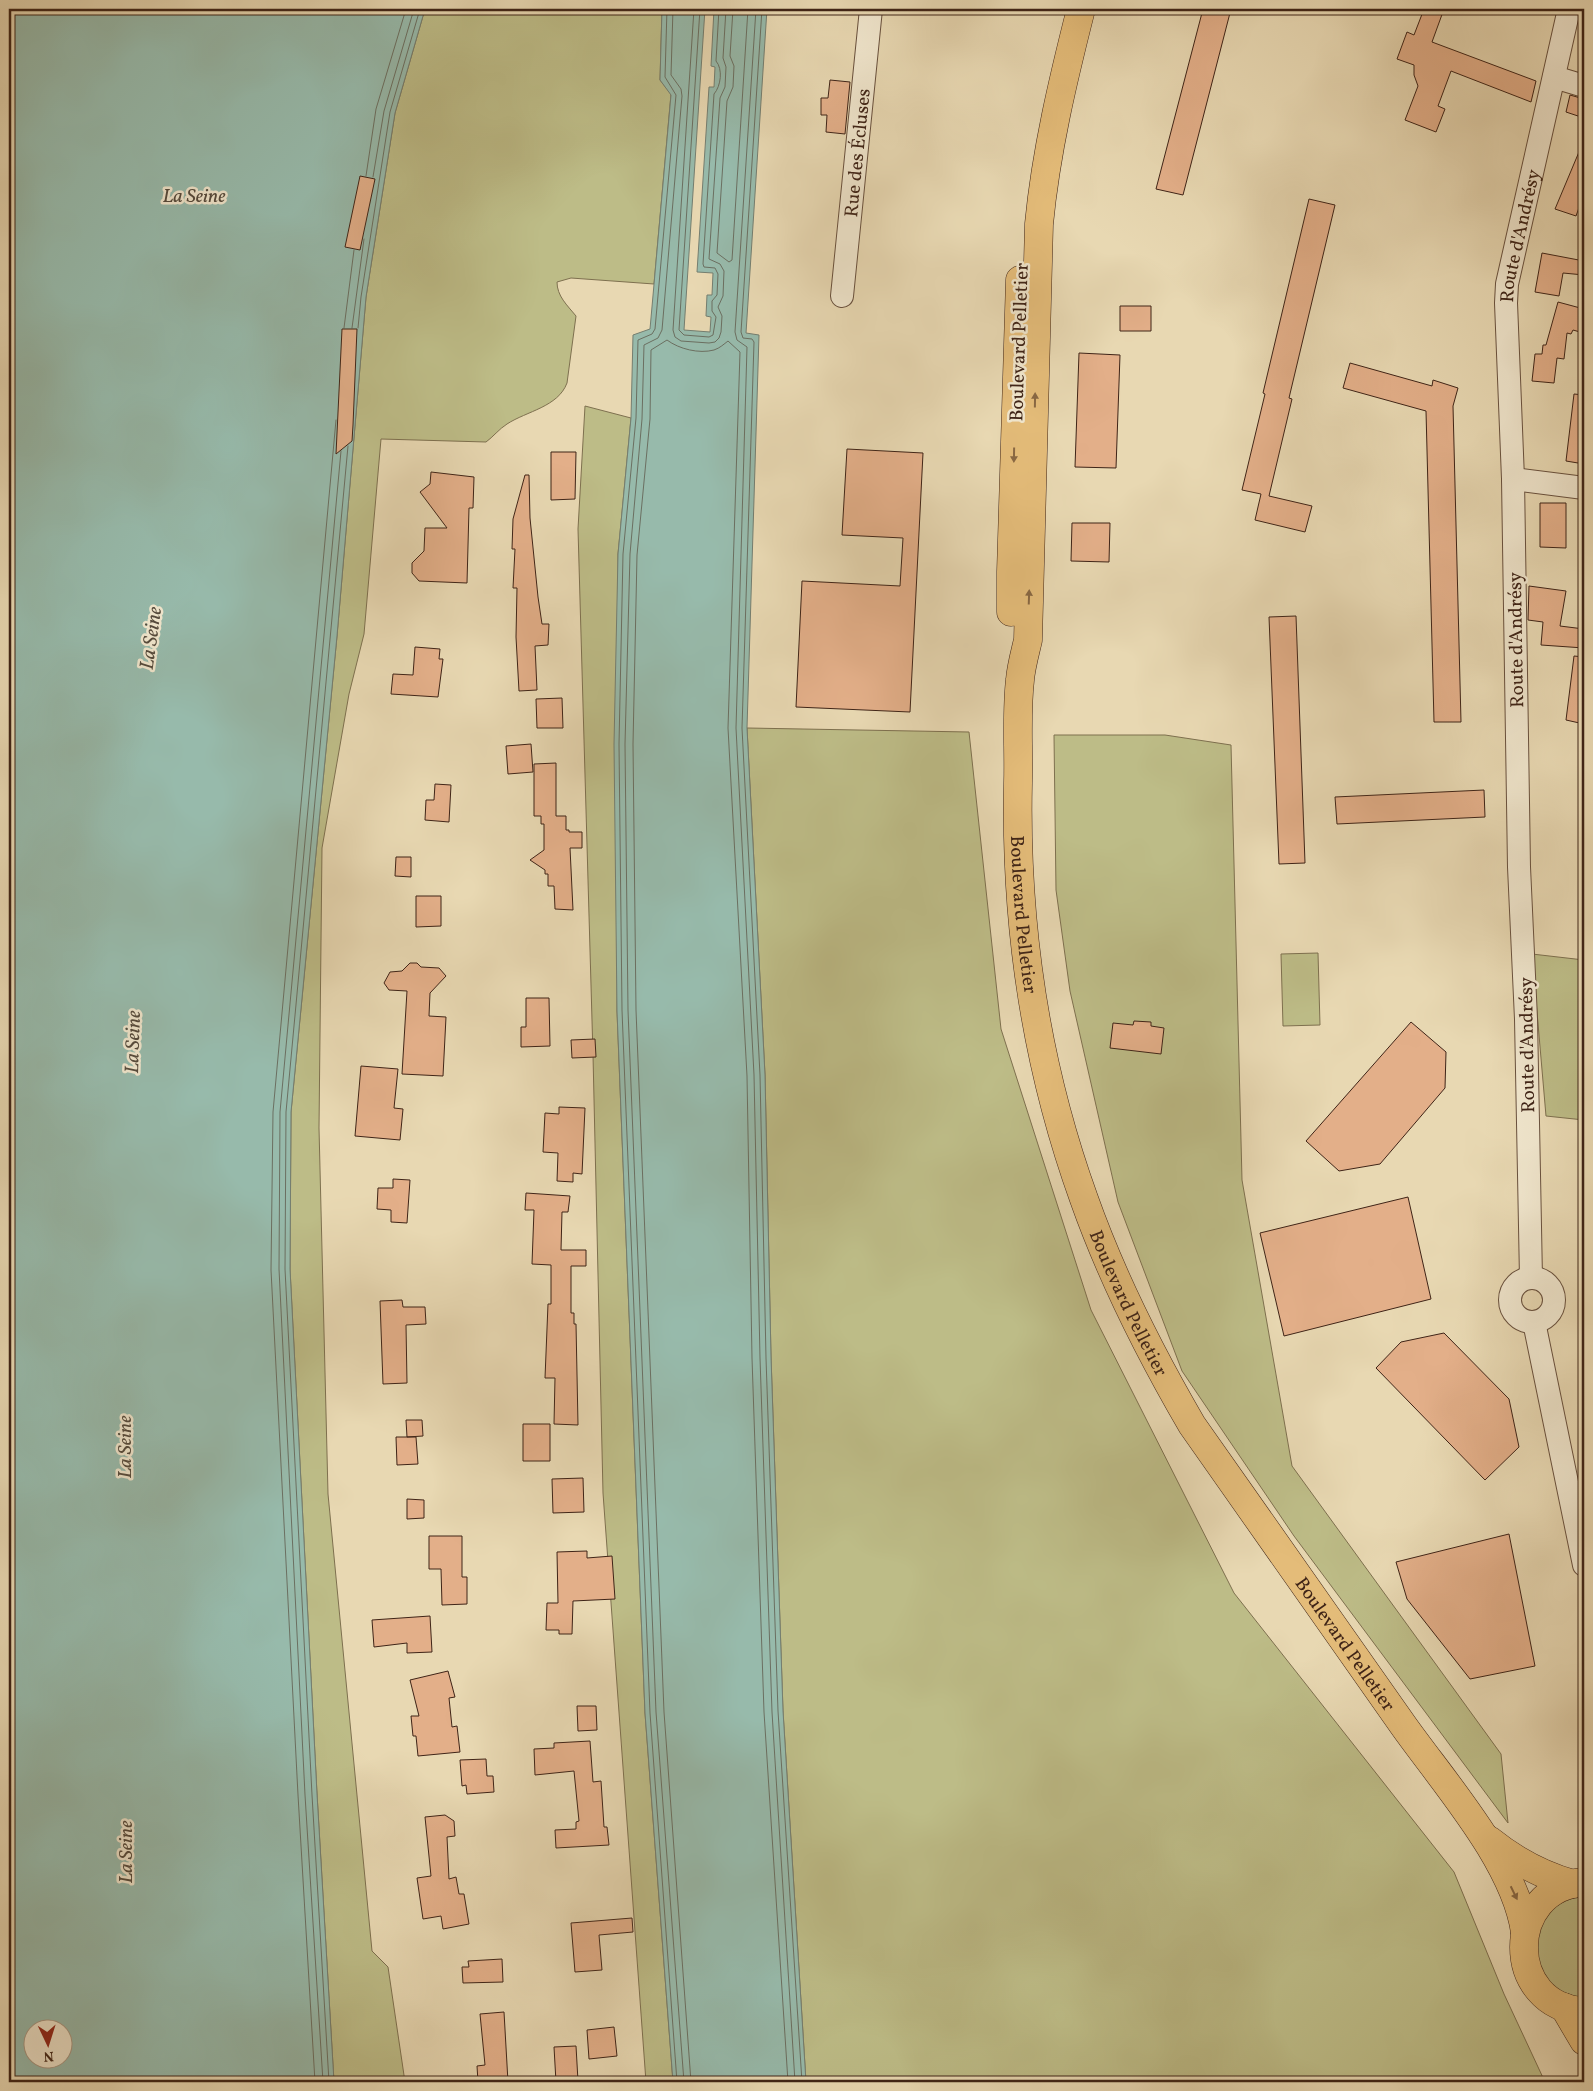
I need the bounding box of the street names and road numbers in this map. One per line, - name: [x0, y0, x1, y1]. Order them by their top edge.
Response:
- street label: Rue des Écluses: [839, 87, 878, 219]
- street label: Route d'Andrésy: [1495, 167, 1547, 303]
- street label: Boulevard Pelletier: [1004, 262, 1036, 422]
- street label: Route d'Andrésy: [1503, 572, 1531, 708]
- street label: Boulevard Pelletier: [1003, 835, 1043, 996]
- street label: Route d'Andrésy: [1514, 977, 1542, 1113]
- street label: Boulevard Pelletier: [1082, 1227, 1173, 1381]
- street label: Boulevard Pelletier: [1288, 1572, 1400, 1717]

